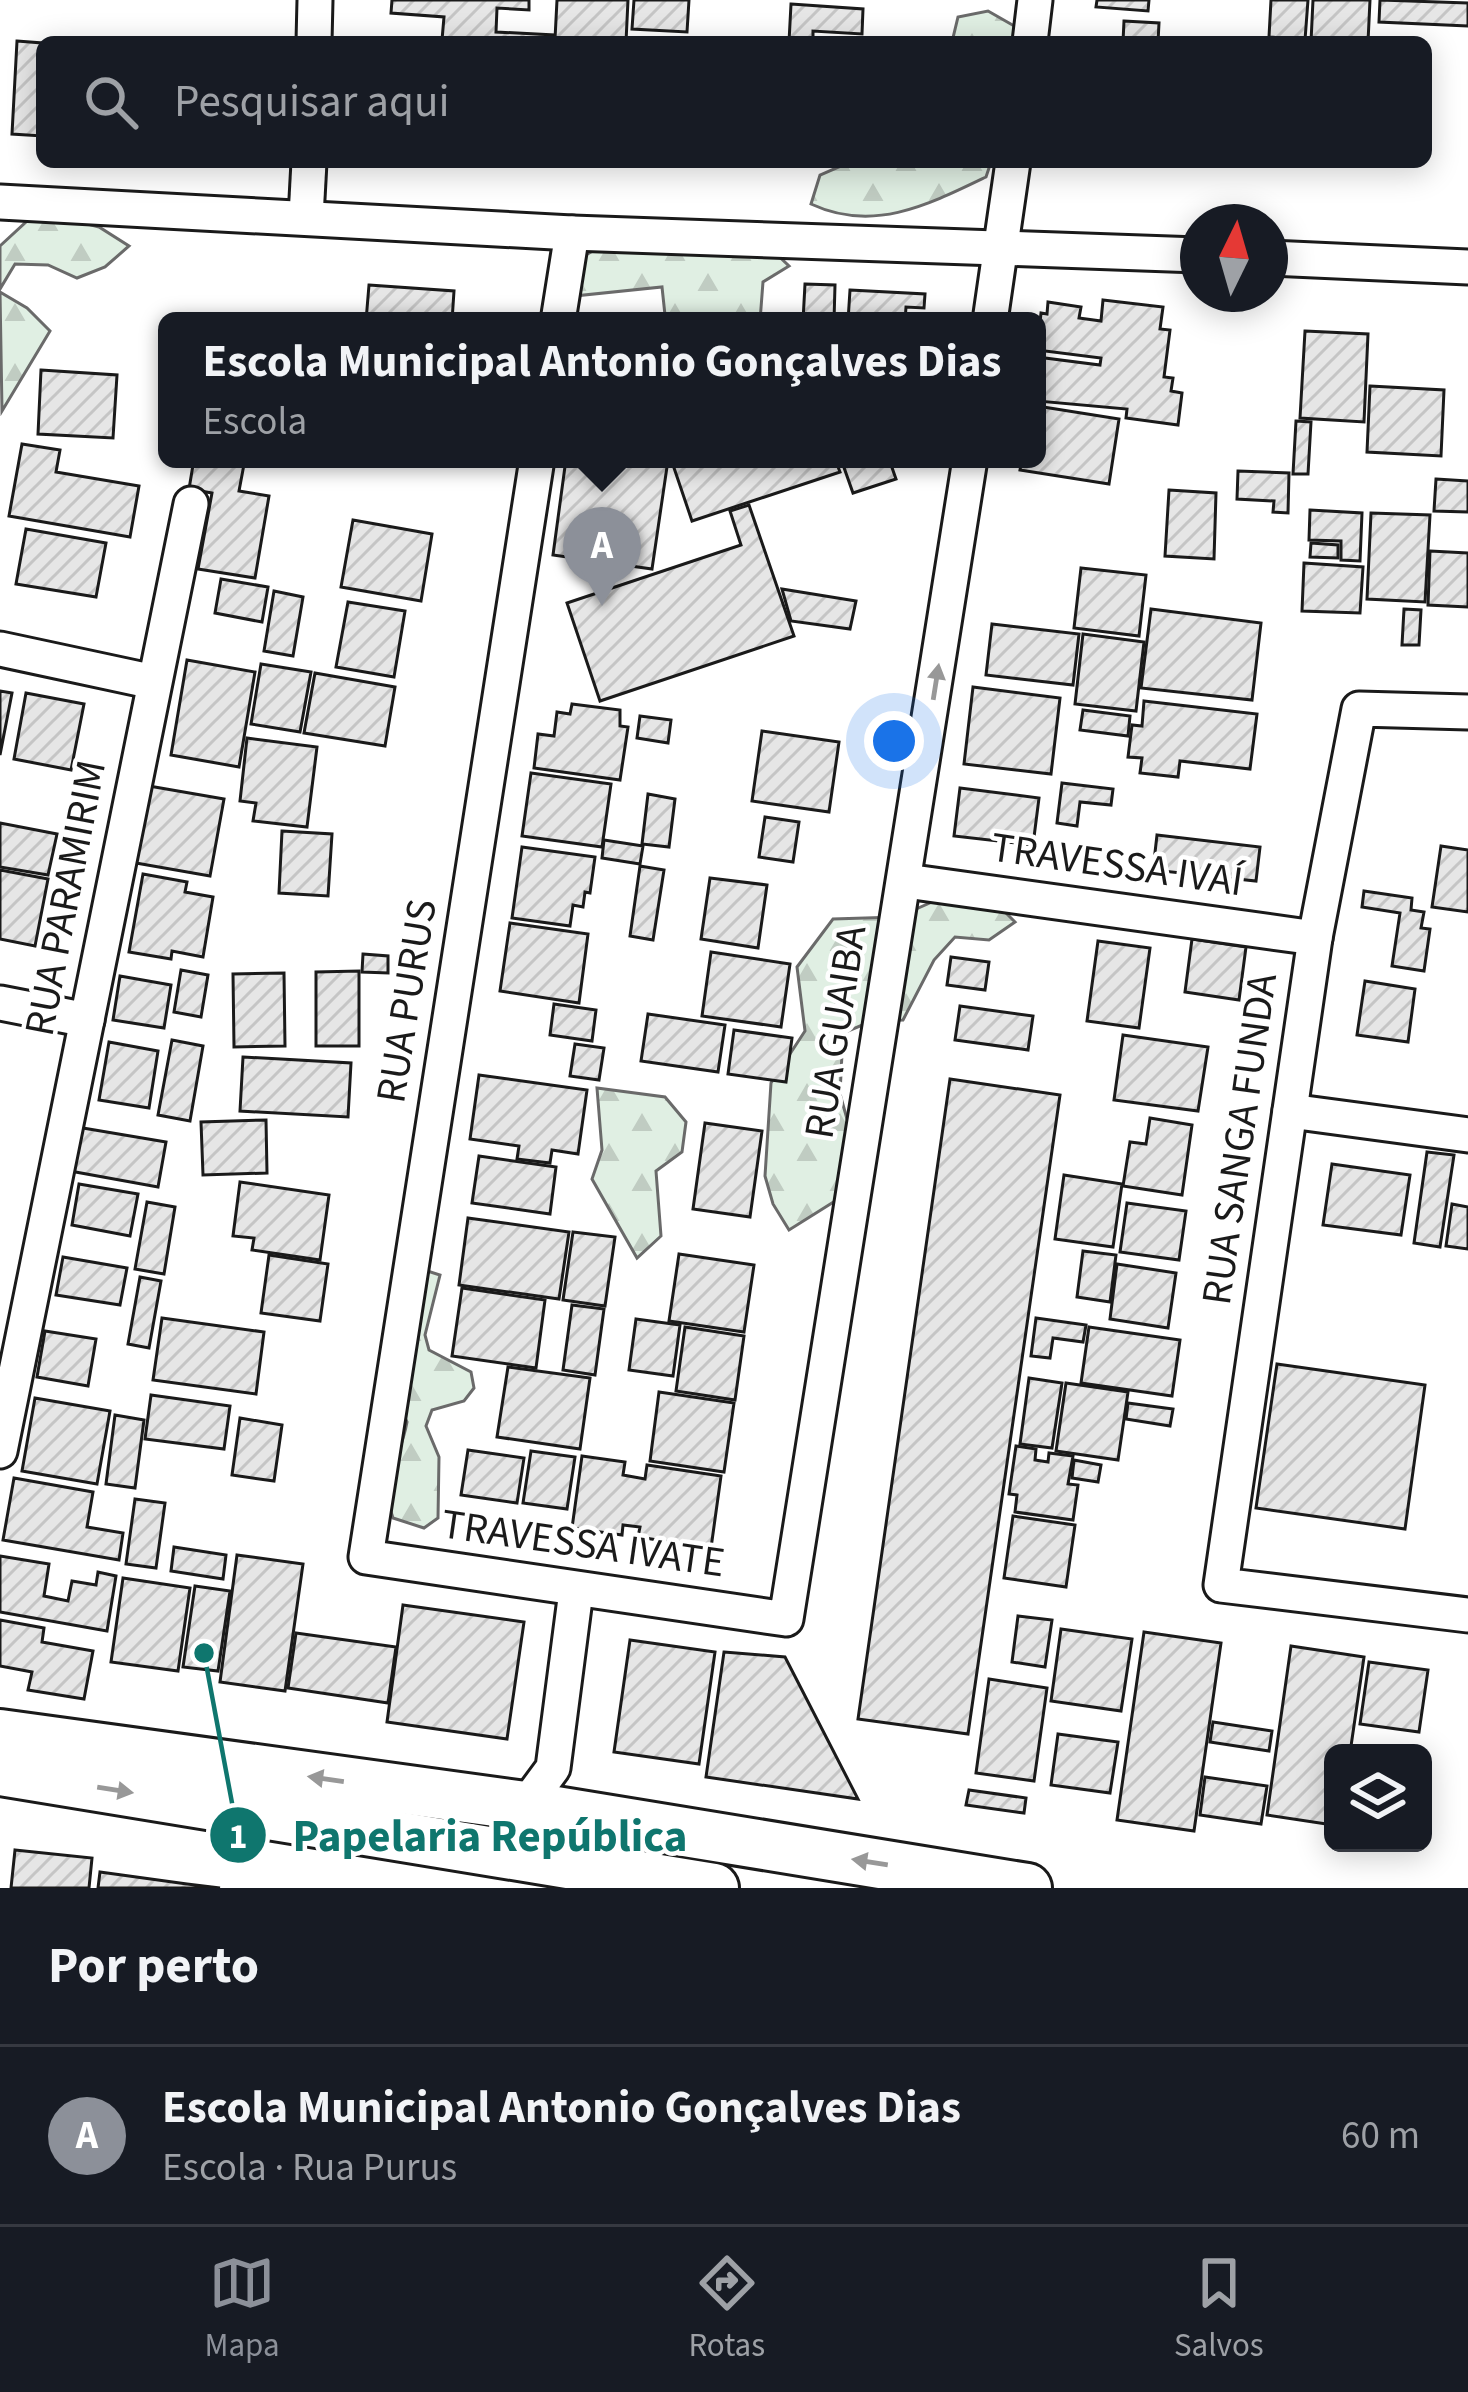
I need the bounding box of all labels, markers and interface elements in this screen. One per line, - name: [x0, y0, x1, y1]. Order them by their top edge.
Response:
- search box: [36, 36, 1432, 168]
- icon: search: [78, 69, 144, 135]
- text: Pesquisar aqui: [174, 70, 449, 134]
- north arrow: [1180, 204, 1288, 312]
- popup: [158, 312, 1046, 468]
- text: Escola Municipal Antonio Gonçalves Dias: [202, 330, 1002, 394]
- text: Escola: [202, 394, 307, 450]
- pin: A: [563, 507, 641, 606]
- one-way arrow: [927, 663, 946, 700]
- your location: [864, 711, 924, 771]
- street label: RUA PARAMIRIM: [10, 755, 122, 1041]
- street label: TRAVESSA IVAÍ: [987, 818, 1249, 913]
- street label: RUA PURUS: [361, 895, 453, 1107]
- street label: RUA GUAIBA: [790, 921, 882, 1143]
- street label: RUA SANGA FUNDA: [1187, 969, 1293, 1309]
- street label: TRAVESSA IVATE: [438, 1494, 728, 1594]
- map controls: [1324, 1744, 1432, 1852]
- button: layers: [1324, 1744, 1432, 1852]
- one-way arrow: [306, 1770, 344, 1789]
- one-way arrow: [97, 1781, 135, 1799]
- callout: Papelaria República: [208, 1794, 711, 1875]
- text: Papelaria República: [293, 1805, 687, 1869]
- text: 1: [228, 1811, 248, 1862]
- one-way arrow: [851, 1852, 888, 1871]
- text: Por perto: [48, 1930, 259, 2002]
- text: Escola Municipal Antonio Gonçalves Dias: [162, 2076, 961, 2140]
- text: A: [76, 2108, 98, 2164]
- text: 60 m: [1341, 2108, 1420, 2164]
- text: Escola · Rua Purus: [162, 2140, 457, 2196]
- tab: Mapa: [204, 2250, 280, 2369]
- tab: Rotas: [688, 2250, 765, 2369]
- tab: Salvos: [1174, 2250, 1264, 2369]

